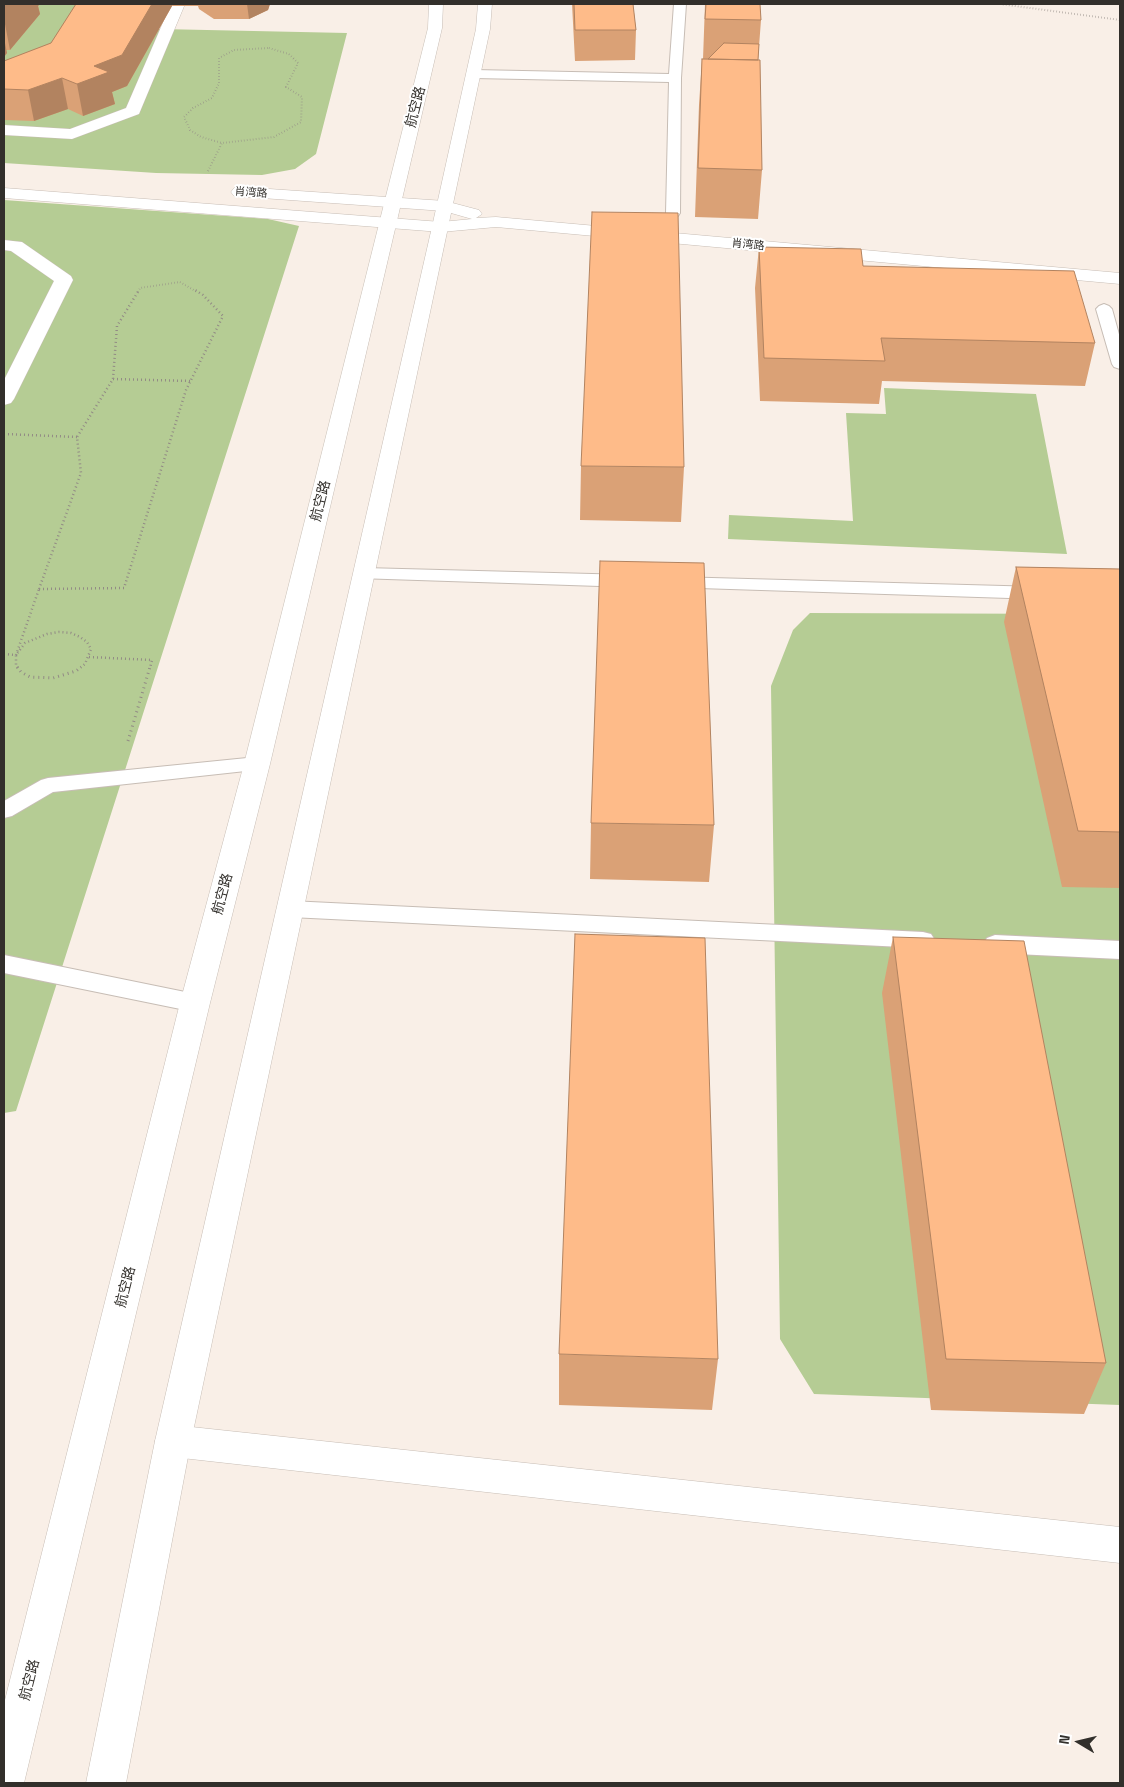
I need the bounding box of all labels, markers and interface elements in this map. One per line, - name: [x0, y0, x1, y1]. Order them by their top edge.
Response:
- street label: 航空路: [403, 85, 429, 129]
- street label: 肖湾路: [234, 185, 268, 201]
- street label: 肖湾路: [731, 237, 765, 253]
- street label: 航空路: [308, 479, 334, 523]
- street label: 航空路: [209, 872, 237, 916]
- street label: 航空路: [113, 1265, 139, 1309]
- street label: 航空路: [17, 1658, 43, 1702]
- north arrow: [1054, 1717, 1104, 1767]
- text: N: [1055, 1734, 1074, 1746]

